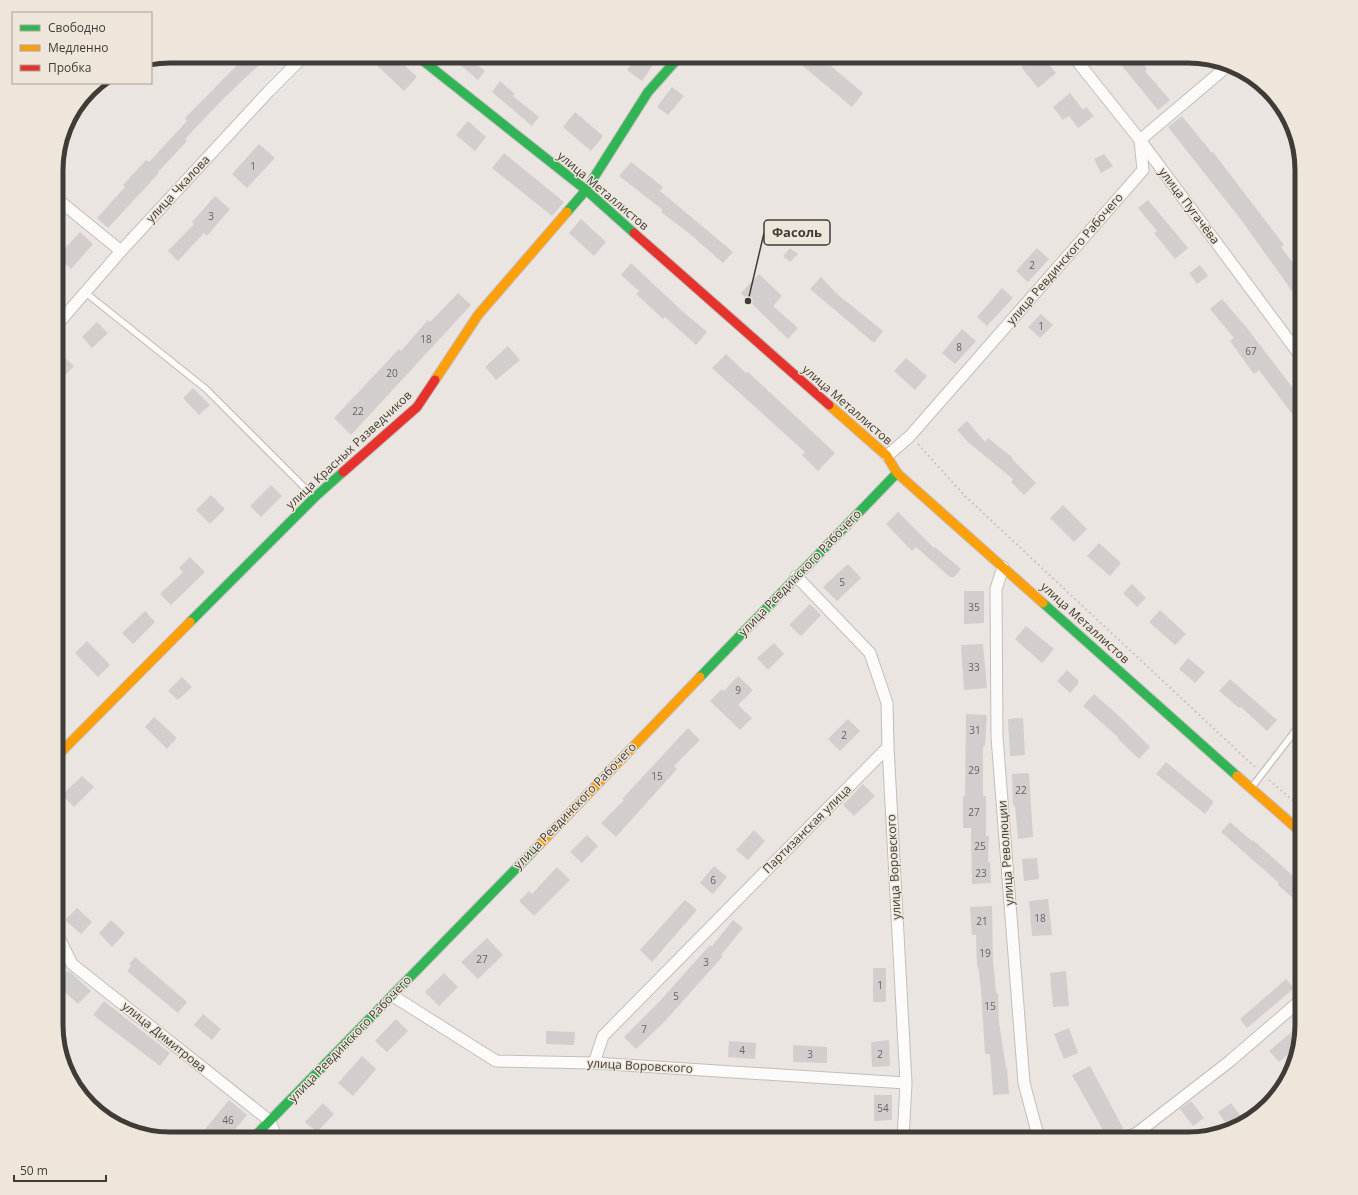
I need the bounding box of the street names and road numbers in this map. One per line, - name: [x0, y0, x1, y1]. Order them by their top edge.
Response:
- street label: улица Металлистов: [554, 147, 653, 234]
- street label: улица Чкалова: [142, 151, 213, 226]
- street label: улица Пугачёва: [1155, 164, 1224, 248]
- street label: улица Ревдинского Рабочего: [1002, 189, 1127, 328]
- street label: улица Металлистов: [799, 361, 896, 449]
- street label: улица Красных Разведчиков: [282, 387, 415, 513]
- street label: улица Ревдинского Рабочего: [734, 506, 865, 640]
- street label: улица Металлистов: [1037, 578, 1134, 667]
- street label: улица Ревдинского Рабочего: [509, 739, 640, 873]
- street label: Партизанская улица: [759, 781, 855, 877]
- street label: улица Революции: [993, 800, 1018, 906]
- street label: улица Воровского: [882, 814, 905, 920]
- street label: улица Ревдинского Рабочего: [284, 972, 415, 1106]
- street label: улица Димитрова: [119, 997, 210, 1076]
- street label: улица Воровского: [587, 1054, 693, 1077]

